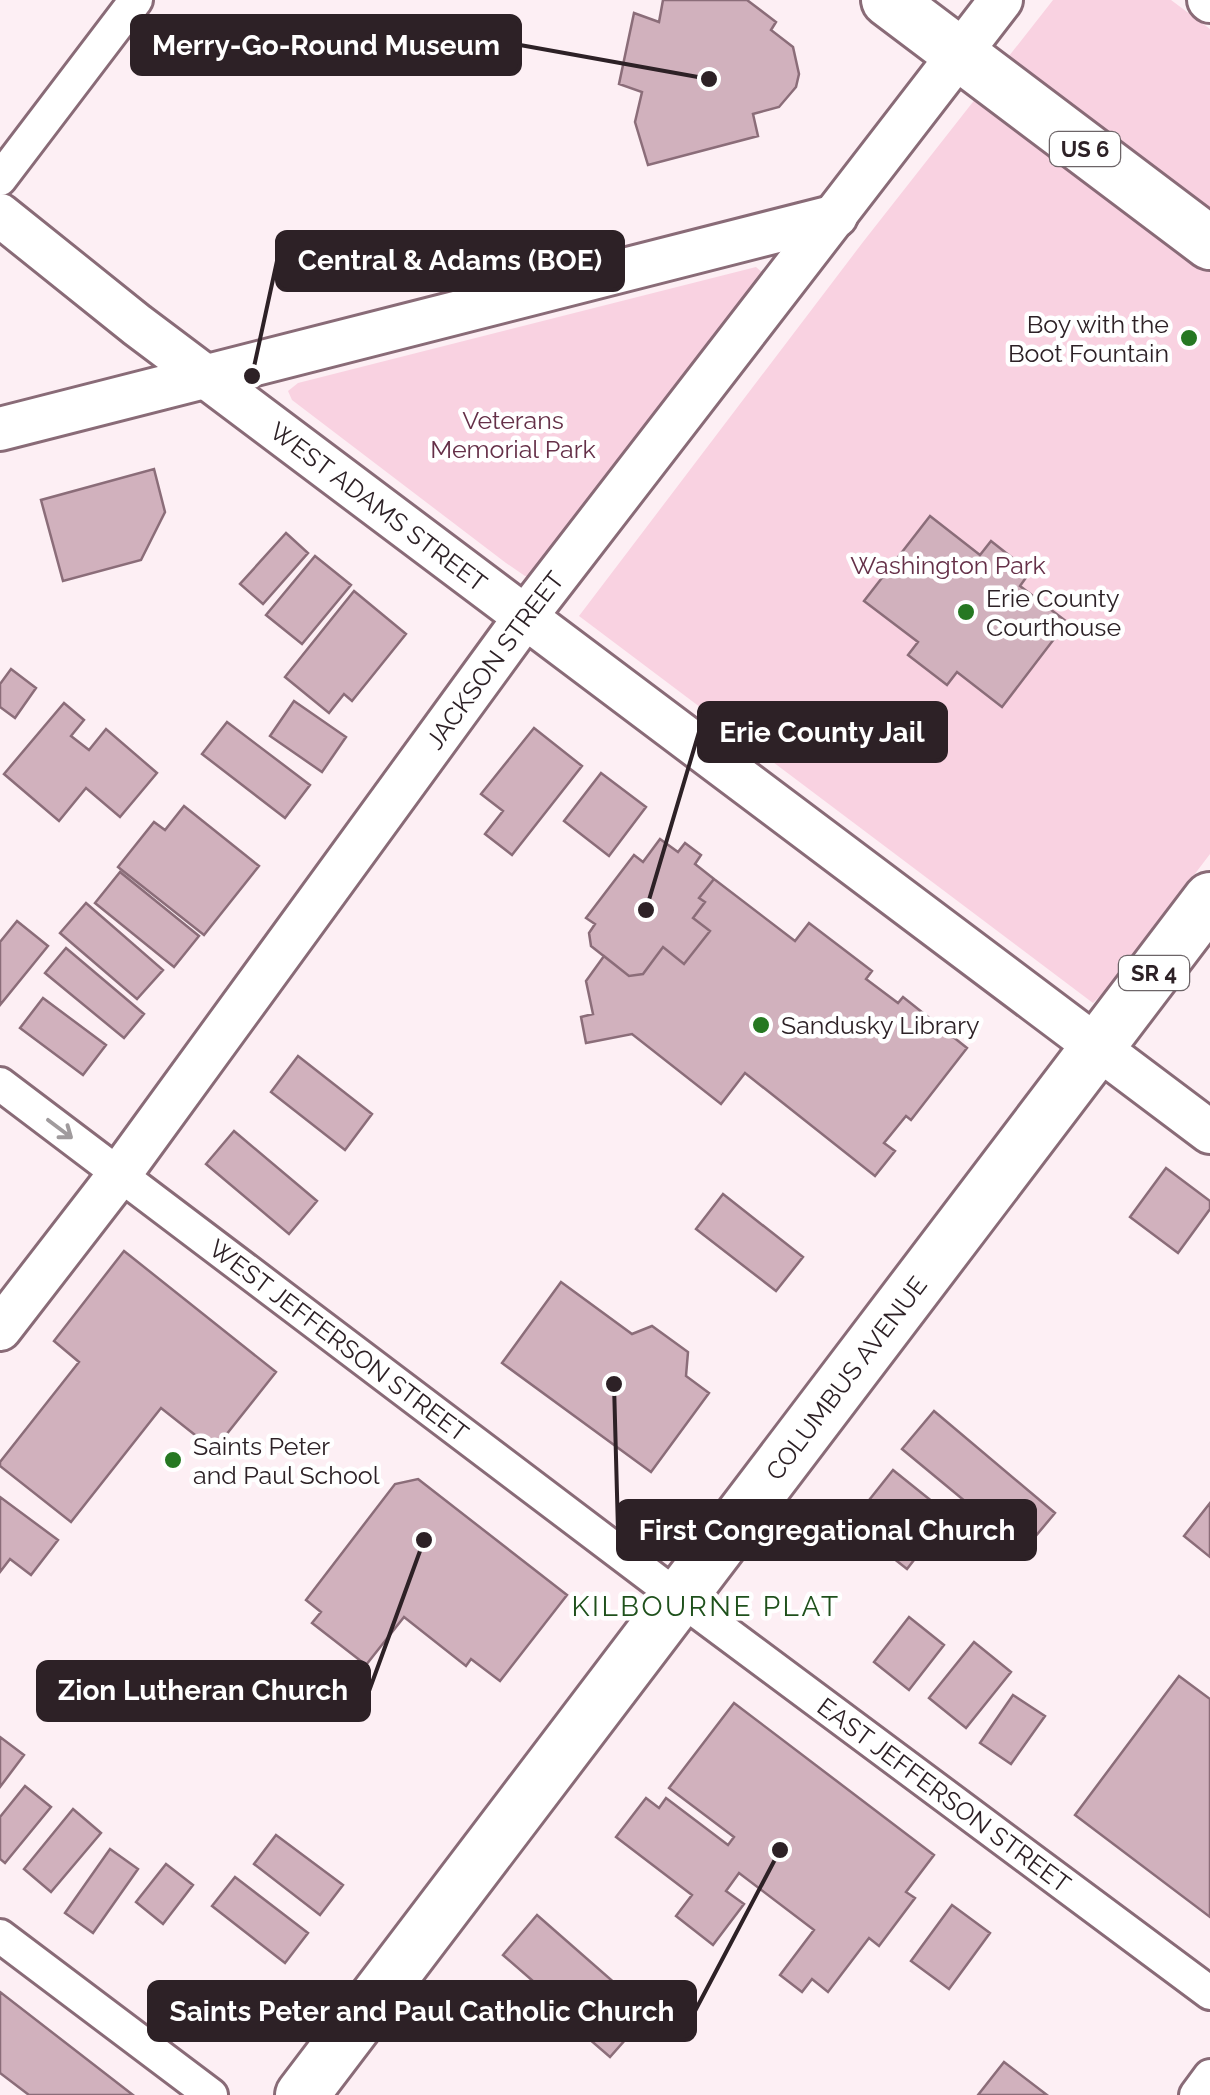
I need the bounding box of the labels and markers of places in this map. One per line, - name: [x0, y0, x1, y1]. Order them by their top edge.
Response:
- callout: Merry-Go-Round Museum: [132, 16, 520, 74]
- callout: Central & Adams (BOE): [277, 232, 623, 290]
- place label: Boy with the Boot Fountain: [1008, 309, 1169, 368]
- marker: Boy with the Boot Fountain: [1178, 327, 1200, 349]
- place label: Erie County Courthouse: [986, 583, 1121, 642]
- marker: Erie County Courthouse: [955, 601, 977, 623]
- callout: Erie County Jail: [699, 703, 946, 761]
- place label: Sandusky Library: [781, 1010, 980, 1040]
- marker: Sandusky Library: [750, 1014, 772, 1036]
- place label: Saints Peter and Paul School: [193, 1431, 380, 1490]
- marker: Saints Peter and Paul School: [162, 1449, 184, 1471]
- callout: First Congregational Church: [618, 1501, 1035, 1559]
- callout: Zion Lutheran Church: [38, 1662, 369, 1720]
- callout: Saints Peter and Paul Catholic Church: [149, 1982, 695, 2040]

